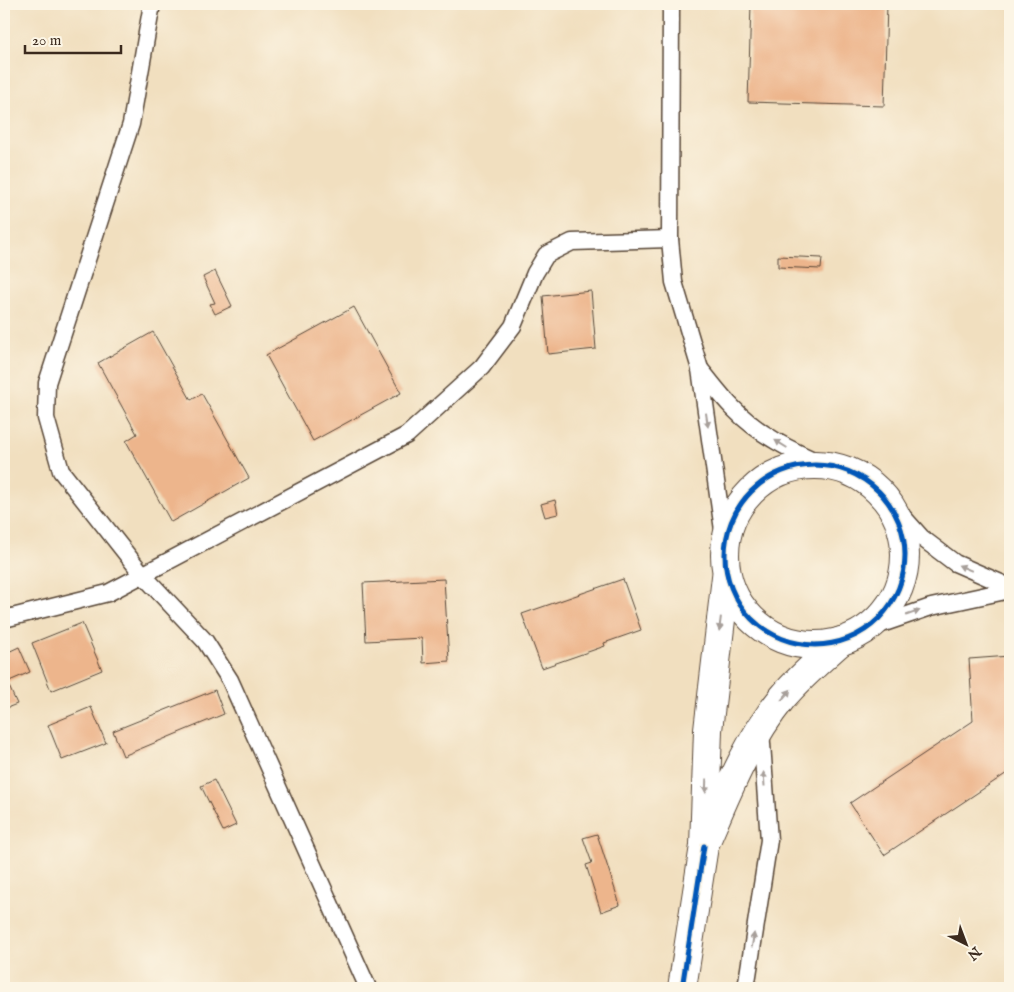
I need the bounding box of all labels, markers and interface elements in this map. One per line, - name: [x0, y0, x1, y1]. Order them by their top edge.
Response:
- scale bar: [25, 22, 121, 54]
- text: 20 m: [32, 31, 62, 50]
- one-way arrow: [704, 413, 712, 429]
- one-way arrow: [775, 440, 788, 449]
- one-way arrow: [958, 563, 972, 571]
- one-way arrow: [906, 609, 921, 616]
- one-way arrow: [716, 616, 724, 632]
- one-way arrow: [780, 689, 791, 702]
- one-way arrow: [760, 771, 768, 787]
- one-way arrow: [701, 778, 709, 794]
- north arrow: [942, 920, 992, 970]
- one-way arrow: [750, 932, 758, 948]
- text: N: [964, 942, 985, 964]

